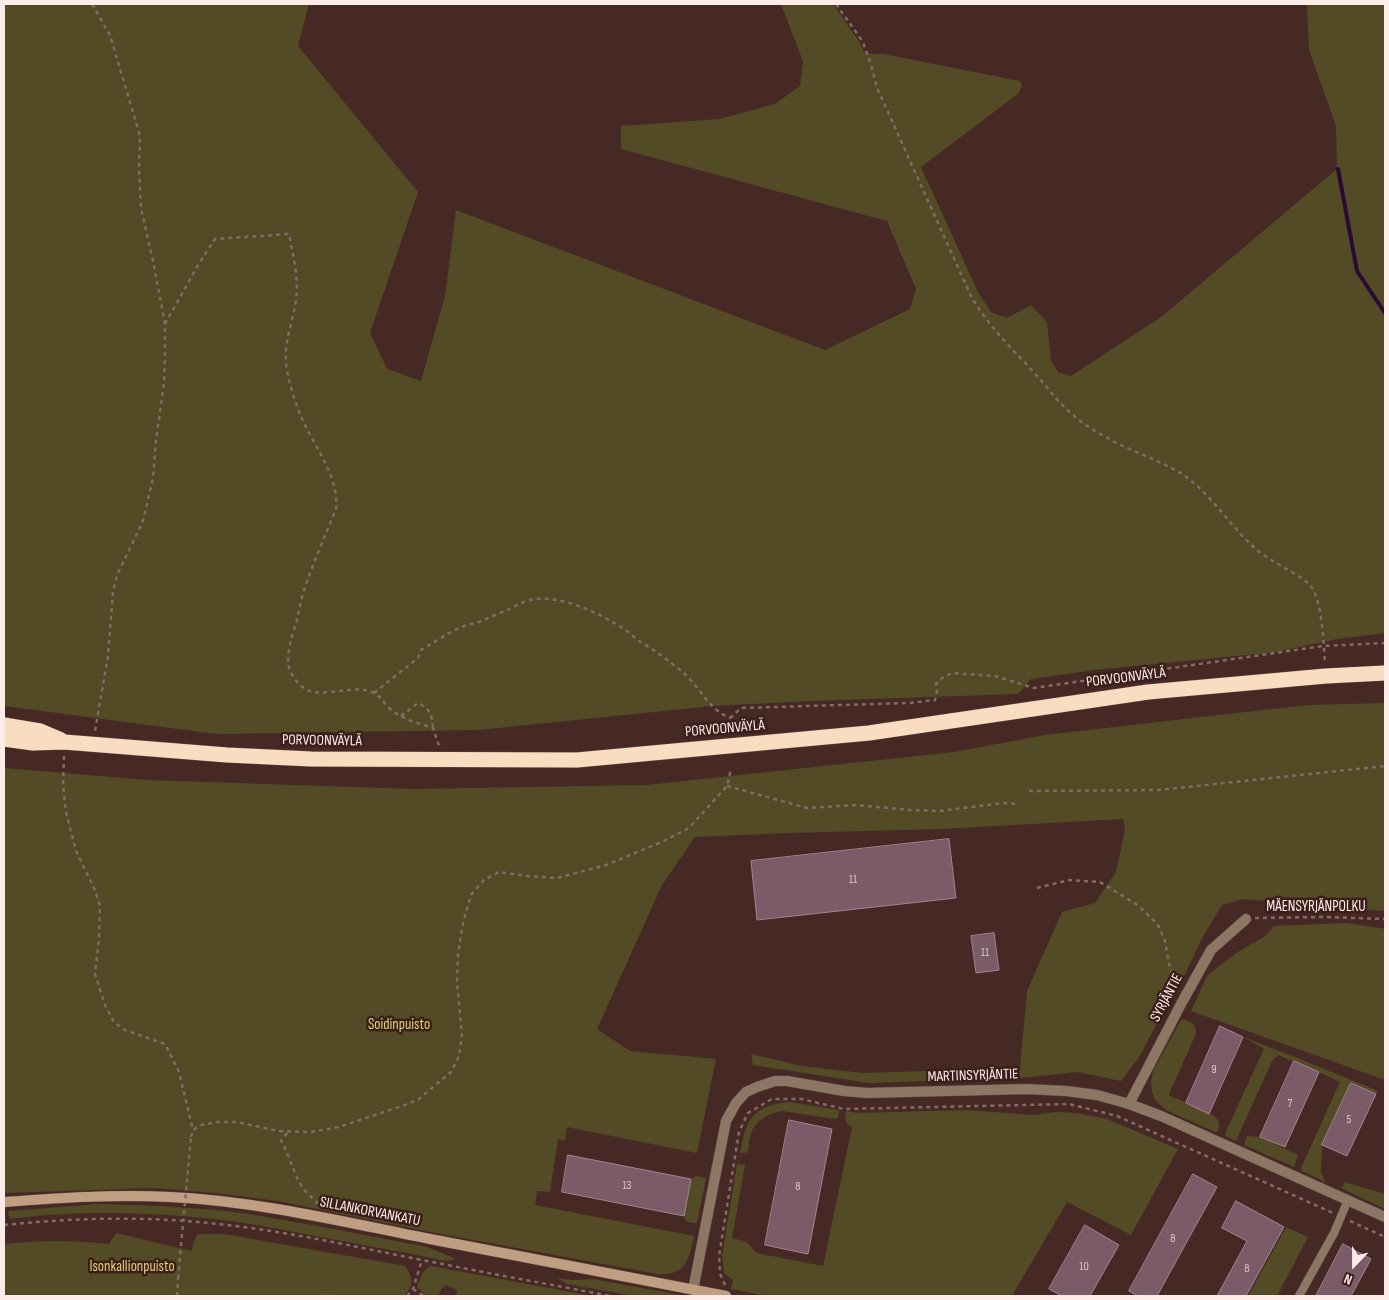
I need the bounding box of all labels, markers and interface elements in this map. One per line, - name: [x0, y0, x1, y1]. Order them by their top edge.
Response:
- street label: PORVOONVÄYLÄ: [1085, 664, 1167, 692]
- street label: PORVOONVÄYLÄ: [684, 717, 766, 741]
- street label: PORVOONVÄYLÄ: [282, 731, 362, 751]
- house number: 11: [849, 873, 857, 887]
- street label: MÄENSYRJÄNPOLKU: [1266, 898, 1366, 916]
- house number: 11: [981, 946, 989, 960]
- street label: SYRJÄNTIE: [1147, 971, 1187, 1025]
- park label: Soidinpuisto: [368, 1016, 430, 1034]
- house number: 9: [1211, 1063, 1217, 1077]
- street label: MARTINSYRJÄNTIE: [927, 1065, 1019, 1087]
- house number: 7: [1288, 1097, 1292, 1111]
- house number: 5: [1347, 1113, 1351, 1127]
- house number: 13: [622, 1179, 632, 1193]
- house number: 8: [795, 1180, 801, 1194]
- street label: SILLANKORVANKATU: [318, 1193, 422, 1231]
- house number: 8: [1170, 1232, 1176, 1246]
- north arrow: [1329, 1240, 1379, 1290]
- park label: Isonkallionpuisto: [89, 1258, 175, 1276]
- house number: 10: [1079, 1260, 1089, 1274]
- house number: 8: [1244, 1262, 1250, 1276]
- text: N: [1342, 1270, 1355, 1289]

